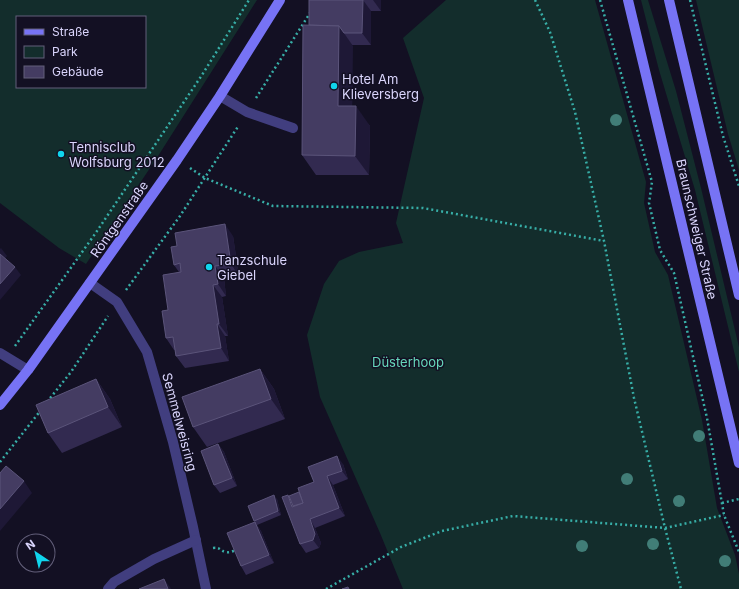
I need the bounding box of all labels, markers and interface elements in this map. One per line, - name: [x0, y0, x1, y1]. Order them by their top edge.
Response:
- legend: [16, 16, 146, 88]
- text: Straße: [52, 24, 89, 39]
- text: Park: [52, 44, 78, 59]
- text: Gebäude: [52, 64, 104, 79]
- place label: Hotel Am Klieversberg: [342, 71, 419, 102]
- marker: Hotel Am Klieversberg: [329, 81, 339, 91]
- place label: Tennisclub Wolfsburg 2012: [69, 139, 165, 170]
- marker: Tennisclub Wolfsburg 2012: [56, 149, 66, 159]
- street label: Braunschweiger Straße: [673, 157, 721, 301]
- street label: Röntgenstraße: [87, 178, 151, 260]
- place label: Tanzschule Giebel: [217, 252, 287, 283]
- marker: Tanzschule Giebel: [204, 262, 214, 272]
- park label: Düsterhoop: [372, 354, 444, 370]
- street label: Semmelweisring: [159, 371, 201, 473]
- north arrow: [16, 533, 56, 573]
- text: N: [23, 537, 38, 553]

